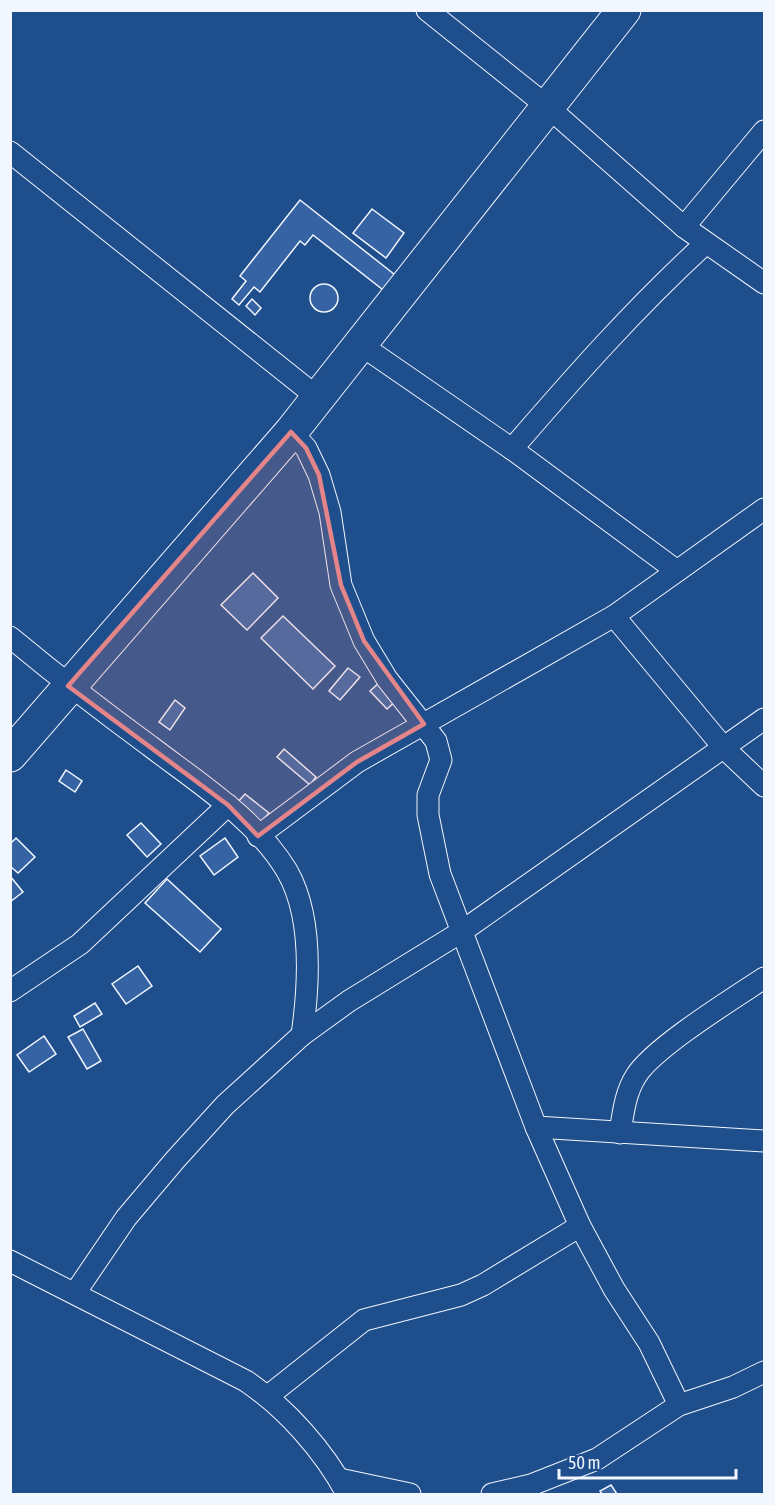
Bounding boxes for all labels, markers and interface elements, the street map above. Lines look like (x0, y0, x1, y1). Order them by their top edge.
scale bar (559, 1442, 736, 1480)
text: 50 m (568, 1452, 600, 1473)

